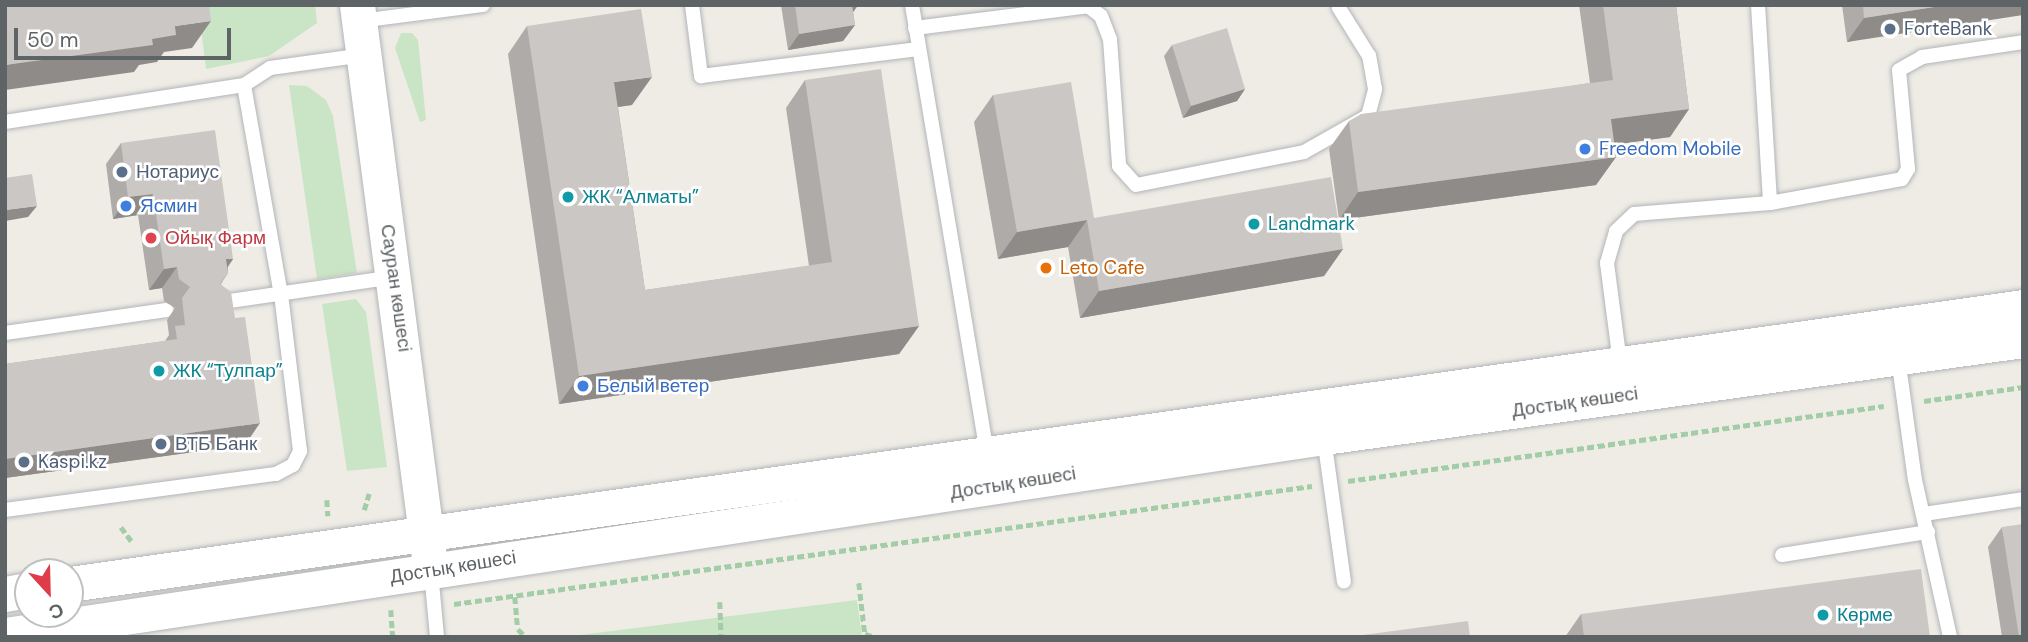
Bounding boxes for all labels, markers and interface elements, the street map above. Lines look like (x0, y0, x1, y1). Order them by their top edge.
scale bar (18, 14, 234, 58)
place label: ForteBank (1904, 18, 1992, 40)
marker: ForteBank (1882, 21, 1898, 37)
text: 50 m (27, 26, 78, 54)
place label: Freedom Mobile (1599, 138, 1741, 160)
marker: Freedom Mobile (1577, 141, 1593, 157)
place label: Нотариус (136, 161, 219, 183)
marker: Нотариус (114, 164, 130, 180)
place label: ЖК “Алматы” (582, 186, 699, 208)
marker: ЖК “Алматы” (560, 189, 576, 205)
place label: Ясмин (140, 195, 197, 217)
marker: Ясмин (118, 198, 134, 214)
place label: Landmark (1268, 213, 1355, 235)
marker: Landmark (1246, 216, 1262, 232)
street label: Сауран көшесі (376, 223, 416, 353)
place label: Ойық Фарм (165, 227, 266, 249)
marker: Ойық Фарм (143, 230, 159, 246)
place label: Leto Cafe (1060, 257, 1144, 279)
marker: Leto Cafe (1038, 260, 1054, 276)
place label: ЖК “Тулпар” (173, 360, 283, 382)
marker: ЖК “Тулпар” (151, 363, 167, 379)
place label: Белый ветер (597, 375, 709, 397)
marker: Белый ветер (575, 378, 591, 394)
street label: Достық көшесі (1510, 382, 1640, 422)
place label: ВТБ Банк (175, 433, 257, 455)
marker: ВТБ Банк (153, 436, 169, 452)
place label: Kaspi.kz (38, 451, 107, 473)
marker: Kaspi.kz (16, 454, 32, 470)
street label: Достық көшесі (948, 462, 1078, 504)
street label: Достық көшесі (388, 546, 518, 588)
north arrow (14, 558, 84, 628)
text: С (45, 597, 67, 625)
place label: Көрме (1837, 604, 1893, 626)
marker: Көрме (1815, 607, 1831, 623)

